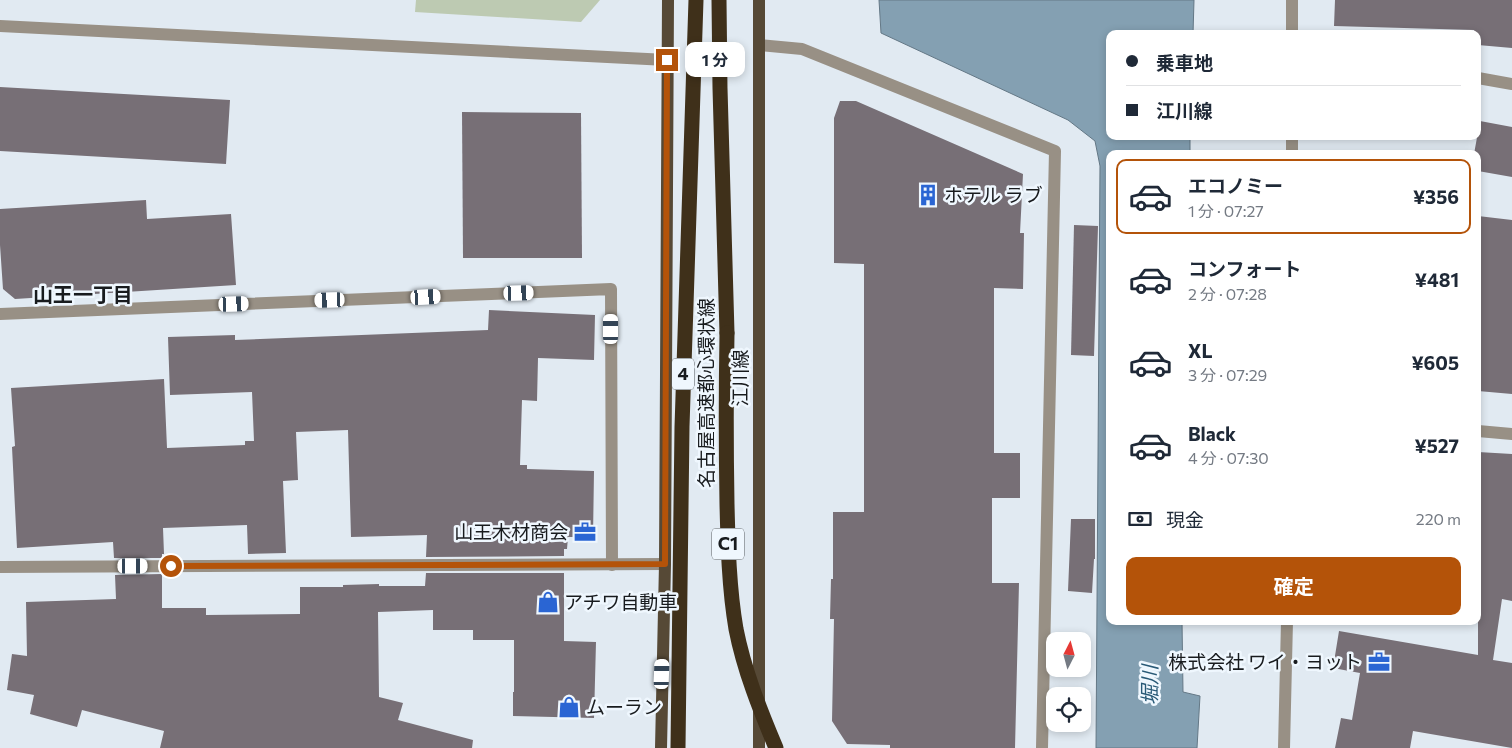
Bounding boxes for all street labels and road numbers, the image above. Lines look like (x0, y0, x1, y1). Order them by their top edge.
street label: 名古屋高速都心環状線 (694, 298, 717, 488)
street label: 江川線 (728, 349, 751, 407)
road number: 4 (672, 358, 694, 389)
road number: C1 (712, 528, 744, 560)

